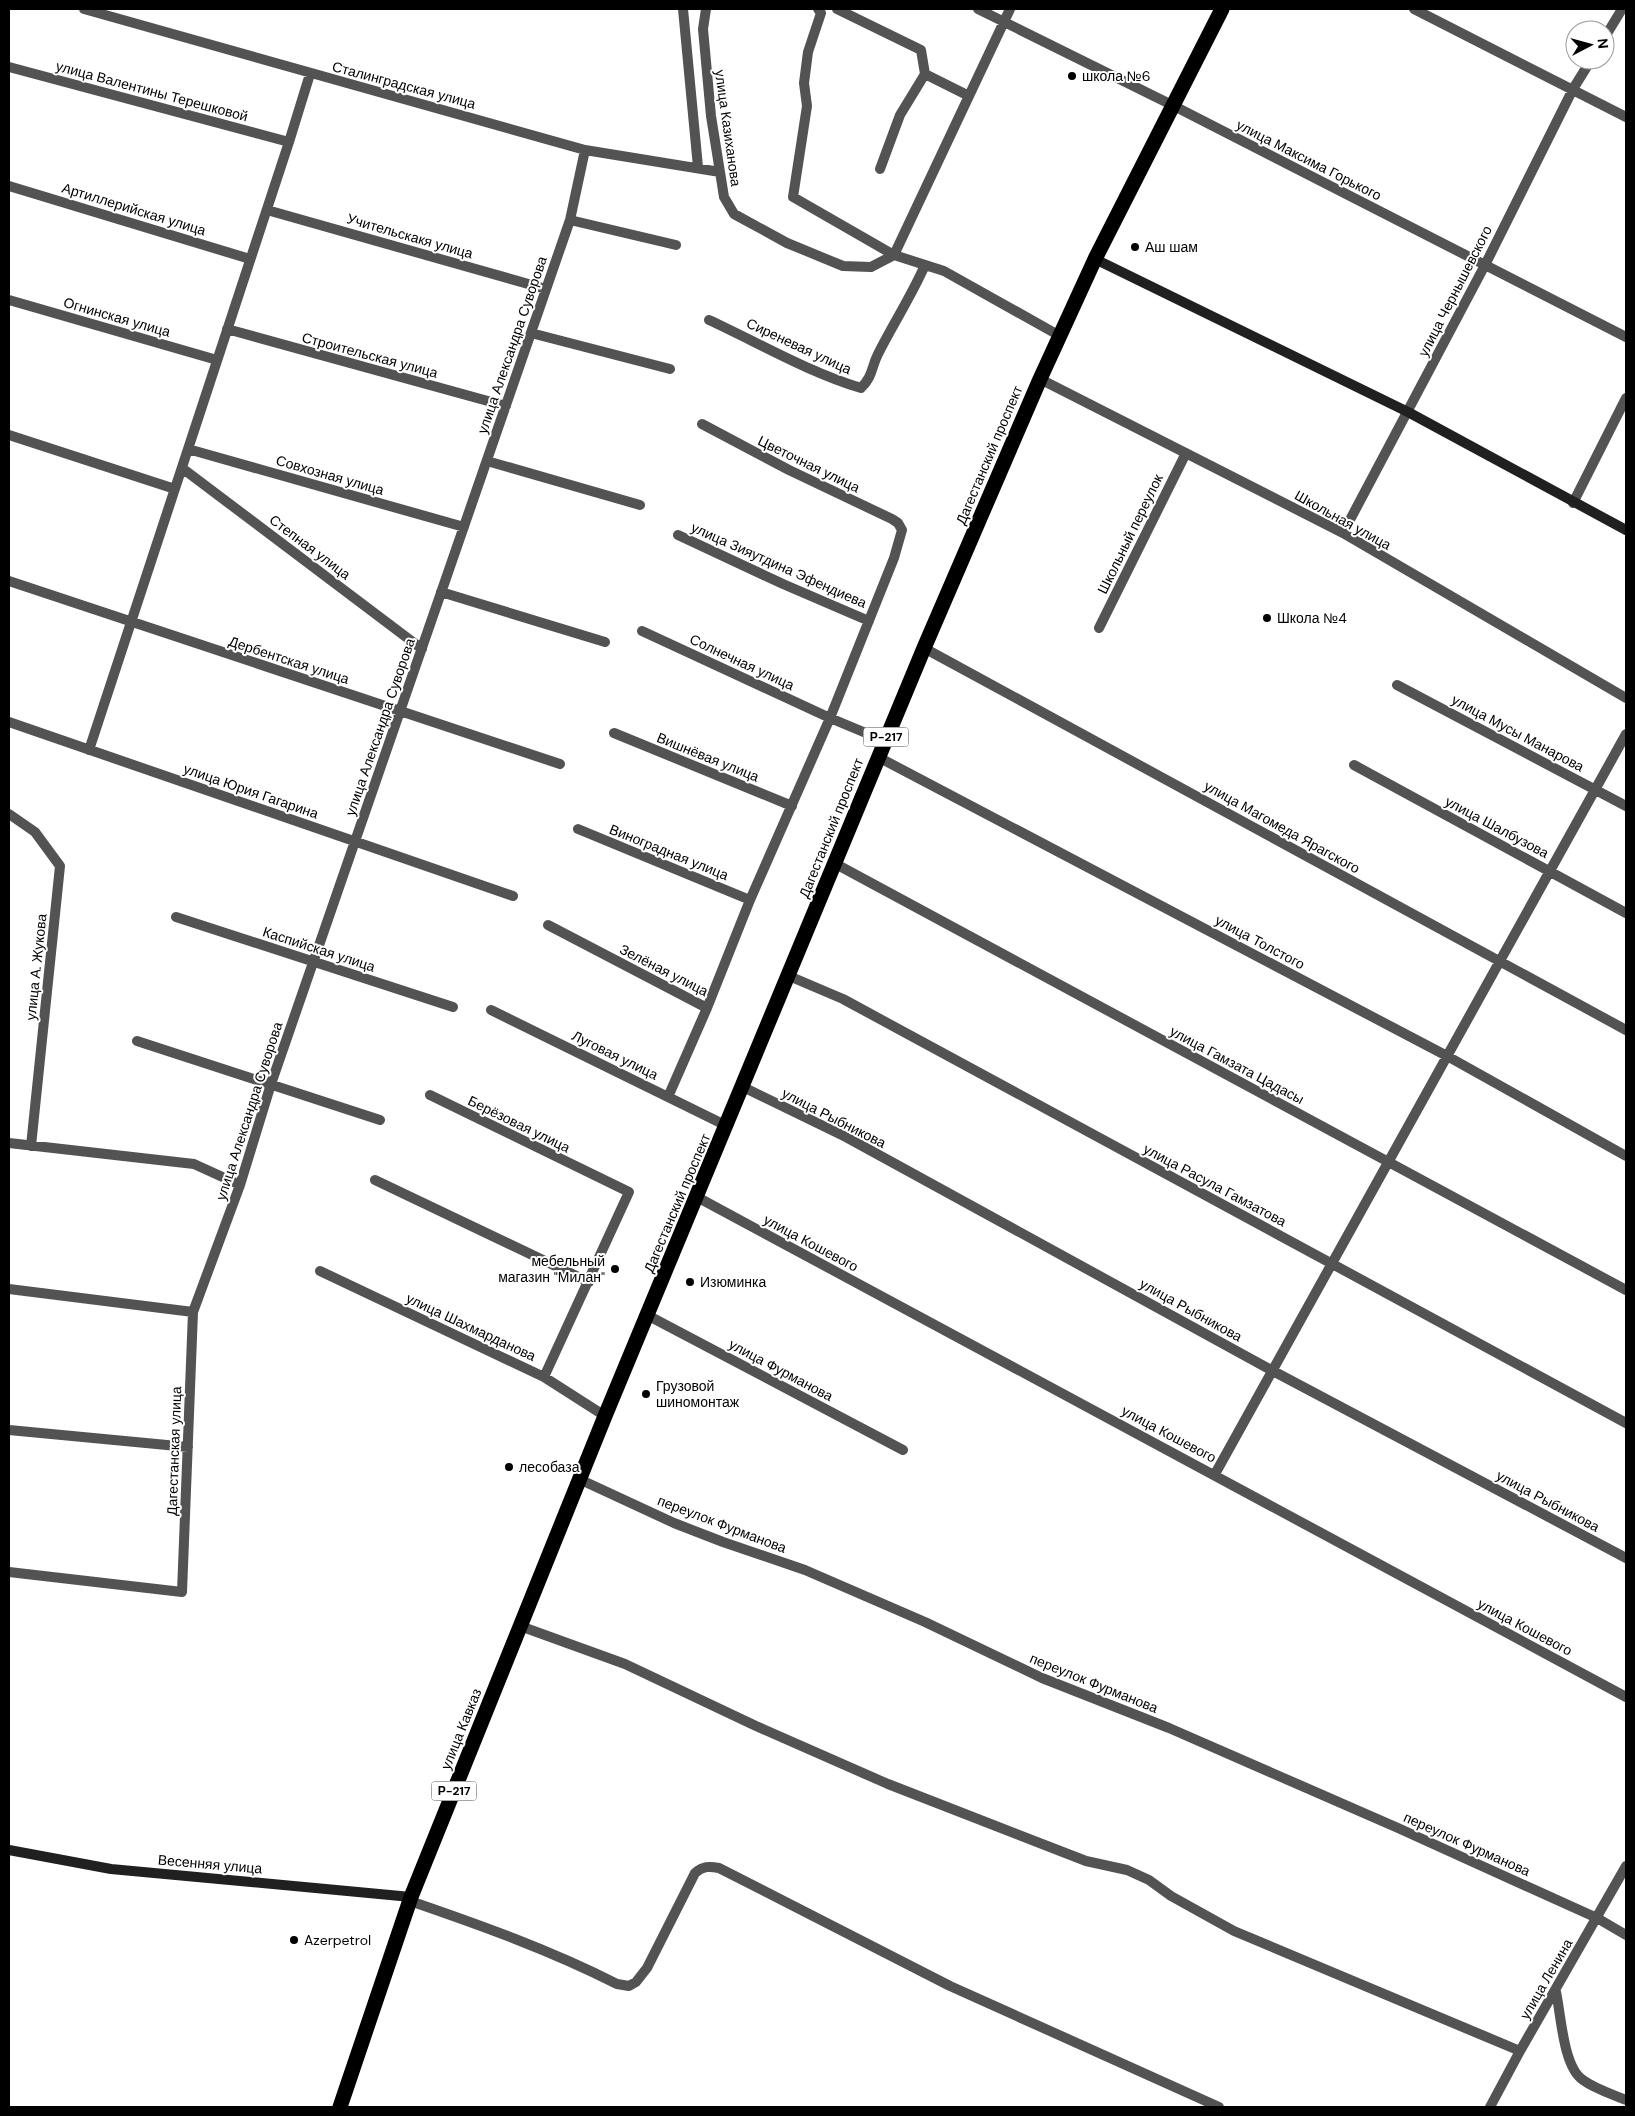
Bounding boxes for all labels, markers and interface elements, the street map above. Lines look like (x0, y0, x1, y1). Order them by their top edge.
north arrow (1565, 20, 1615, 70)
text: N (1593, 38, 1612, 50)
street label: улица Валентины Терешковой (54, 57, 250, 125)
street label: Сталинградская улица (330, 57, 478, 113)
place label: школа №6 (1082, 67, 1150, 85)
street label: улица Казиханова (711, 69, 745, 188)
marker: школа №6 (1066, 70, 1078, 82)
street label: улица Максима Горького (1234, 116, 1385, 204)
street label: Артиллерийская улица (60, 179, 208, 240)
street label: Учительскакя улица (345, 209, 475, 263)
street label: улица Чернышевского (1414, 222, 1496, 360)
place label: Аш шам (1145, 238, 1198, 256)
marker: Аш шам (1129, 241, 1141, 253)
street label: улица Александра Суворова (473, 254, 551, 436)
street label: Огнинская улица (62, 293, 173, 341)
street label: Сиреневая улица (744, 314, 855, 378)
street label: Строительская улица (300, 328, 440, 382)
street label: Дагестанский проспект (952, 382, 1027, 527)
street label: Цветочная улица (755, 432, 863, 497)
street label: Совхозная улица (274, 451, 386, 499)
street label: Школьный переулок (1093, 470, 1167, 597)
street label: Школьная улица (1292, 486, 1394, 554)
street label: Степная улица (266, 511, 354, 584)
street label: улица Зияутдина Эфендиева (688, 518, 870, 612)
place label: Школа №4 (1277, 609, 1347, 627)
marker: Школа №4 (1261, 612, 1273, 624)
street label: Солнечная улица (687, 630, 797, 694)
street label: Дербентская улица (226, 632, 352, 688)
street label: улица Александра Суворова (341, 636, 419, 818)
street label: улица Мусы Манарова (1449, 690, 1587, 776)
street label: Вишнёвая улица (654, 728, 762, 786)
road number: Р-217 (864, 728, 908, 746)
street label: Дагестанский проспект (795, 755, 868, 901)
street label: улица Юрия Гагарина (181, 759, 321, 823)
street label: улица Магомеда Ярагского (1201, 777, 1363, 877)
street label: улица Шалбузова (1442, 792, 1552, 862)
street label: Виноградная улица (607, 820, 731, 884)
street label: улица Толстого (1212, 911, 1308, 973)
street label: улица А. Жукова (21, 913, 51, 1021)
street label: Каспийская улица (260, 922, 378, 976)
street label: Зелёная улица (617, 940, 712, 1000)
street label: улица Александра Суворова (212, 1019, 286, 1203)
street label: улица Гамзата Цадасы (1167, 1022, 1307, 1108)
street label: Луговая улица (569, 1026, 661, 1084)
street label: улица Рыбникова (779, 1084, 889, 1152)
street label: Берёзовая улица (465, 1091, 573, 1157)
street label: Дагестанский проспект (640, 1130, 715, 1275)
street label: улица Расула Гамзатова (1140, 1140, 1290, 1230)
street label: улица Кошевого (760, 1210, 862, 1276)
place label: мебельный магазин "Милан" (498, 1252, 605, 1286)
marker: мебельный магазин "Милан" (609, 1263, 621, 1275)
place label: Изюминка (700, 1273, 766, 1291)
street label: улица Рыбникова (1137, 1274, 1246, 1346)
marker: Изюминка (684, 1276, 696, 1288)
street label: улица Шахмарданова (403, 1289, 539, 1365)
street label: улица Фурманова (726, 1335, 836, 1405)
place label: Грузовой шиномонтаж (656, 1377, 740, 1411)
street label: Дагестанская улица (163, 1386, 185, 1516)
marker: Грузовой шиномонтаж (640, 1388, 652, 1400)
street label: улица Кошевого (1118, 1401, 1220, 1467)
place label: лесобаза (519, 1458, 580, 1476)
marker: лесобаза (503, 1461, 515, 1473)
street label: улица Рыбникова (1493, 1466, 1603, 1536)
street label: переулок Фурманова (655, 1491, 789, 1557)
street label: улица Кошевого (1474, 1594, 1576, 1660)
street label: переулок Фурманова (1027, 1649, 1161, 1717)
street label: улица Кавказ (437, 1686, 485, 1772)
road number: Р-217 (432, 1782, 476, 1800)
street label: переулок Фурманова (1401, 1808, 1533, 1880)
street label: Весенняя улица (157, 1850, 263, 1878)
place label: Azerpetrol (304, 1931, 371, 1949)
marker: Azerpetrol (288, 1934, 300, 1946)
street label: улица Ленина (1516, 1935, 1576, 2023)

